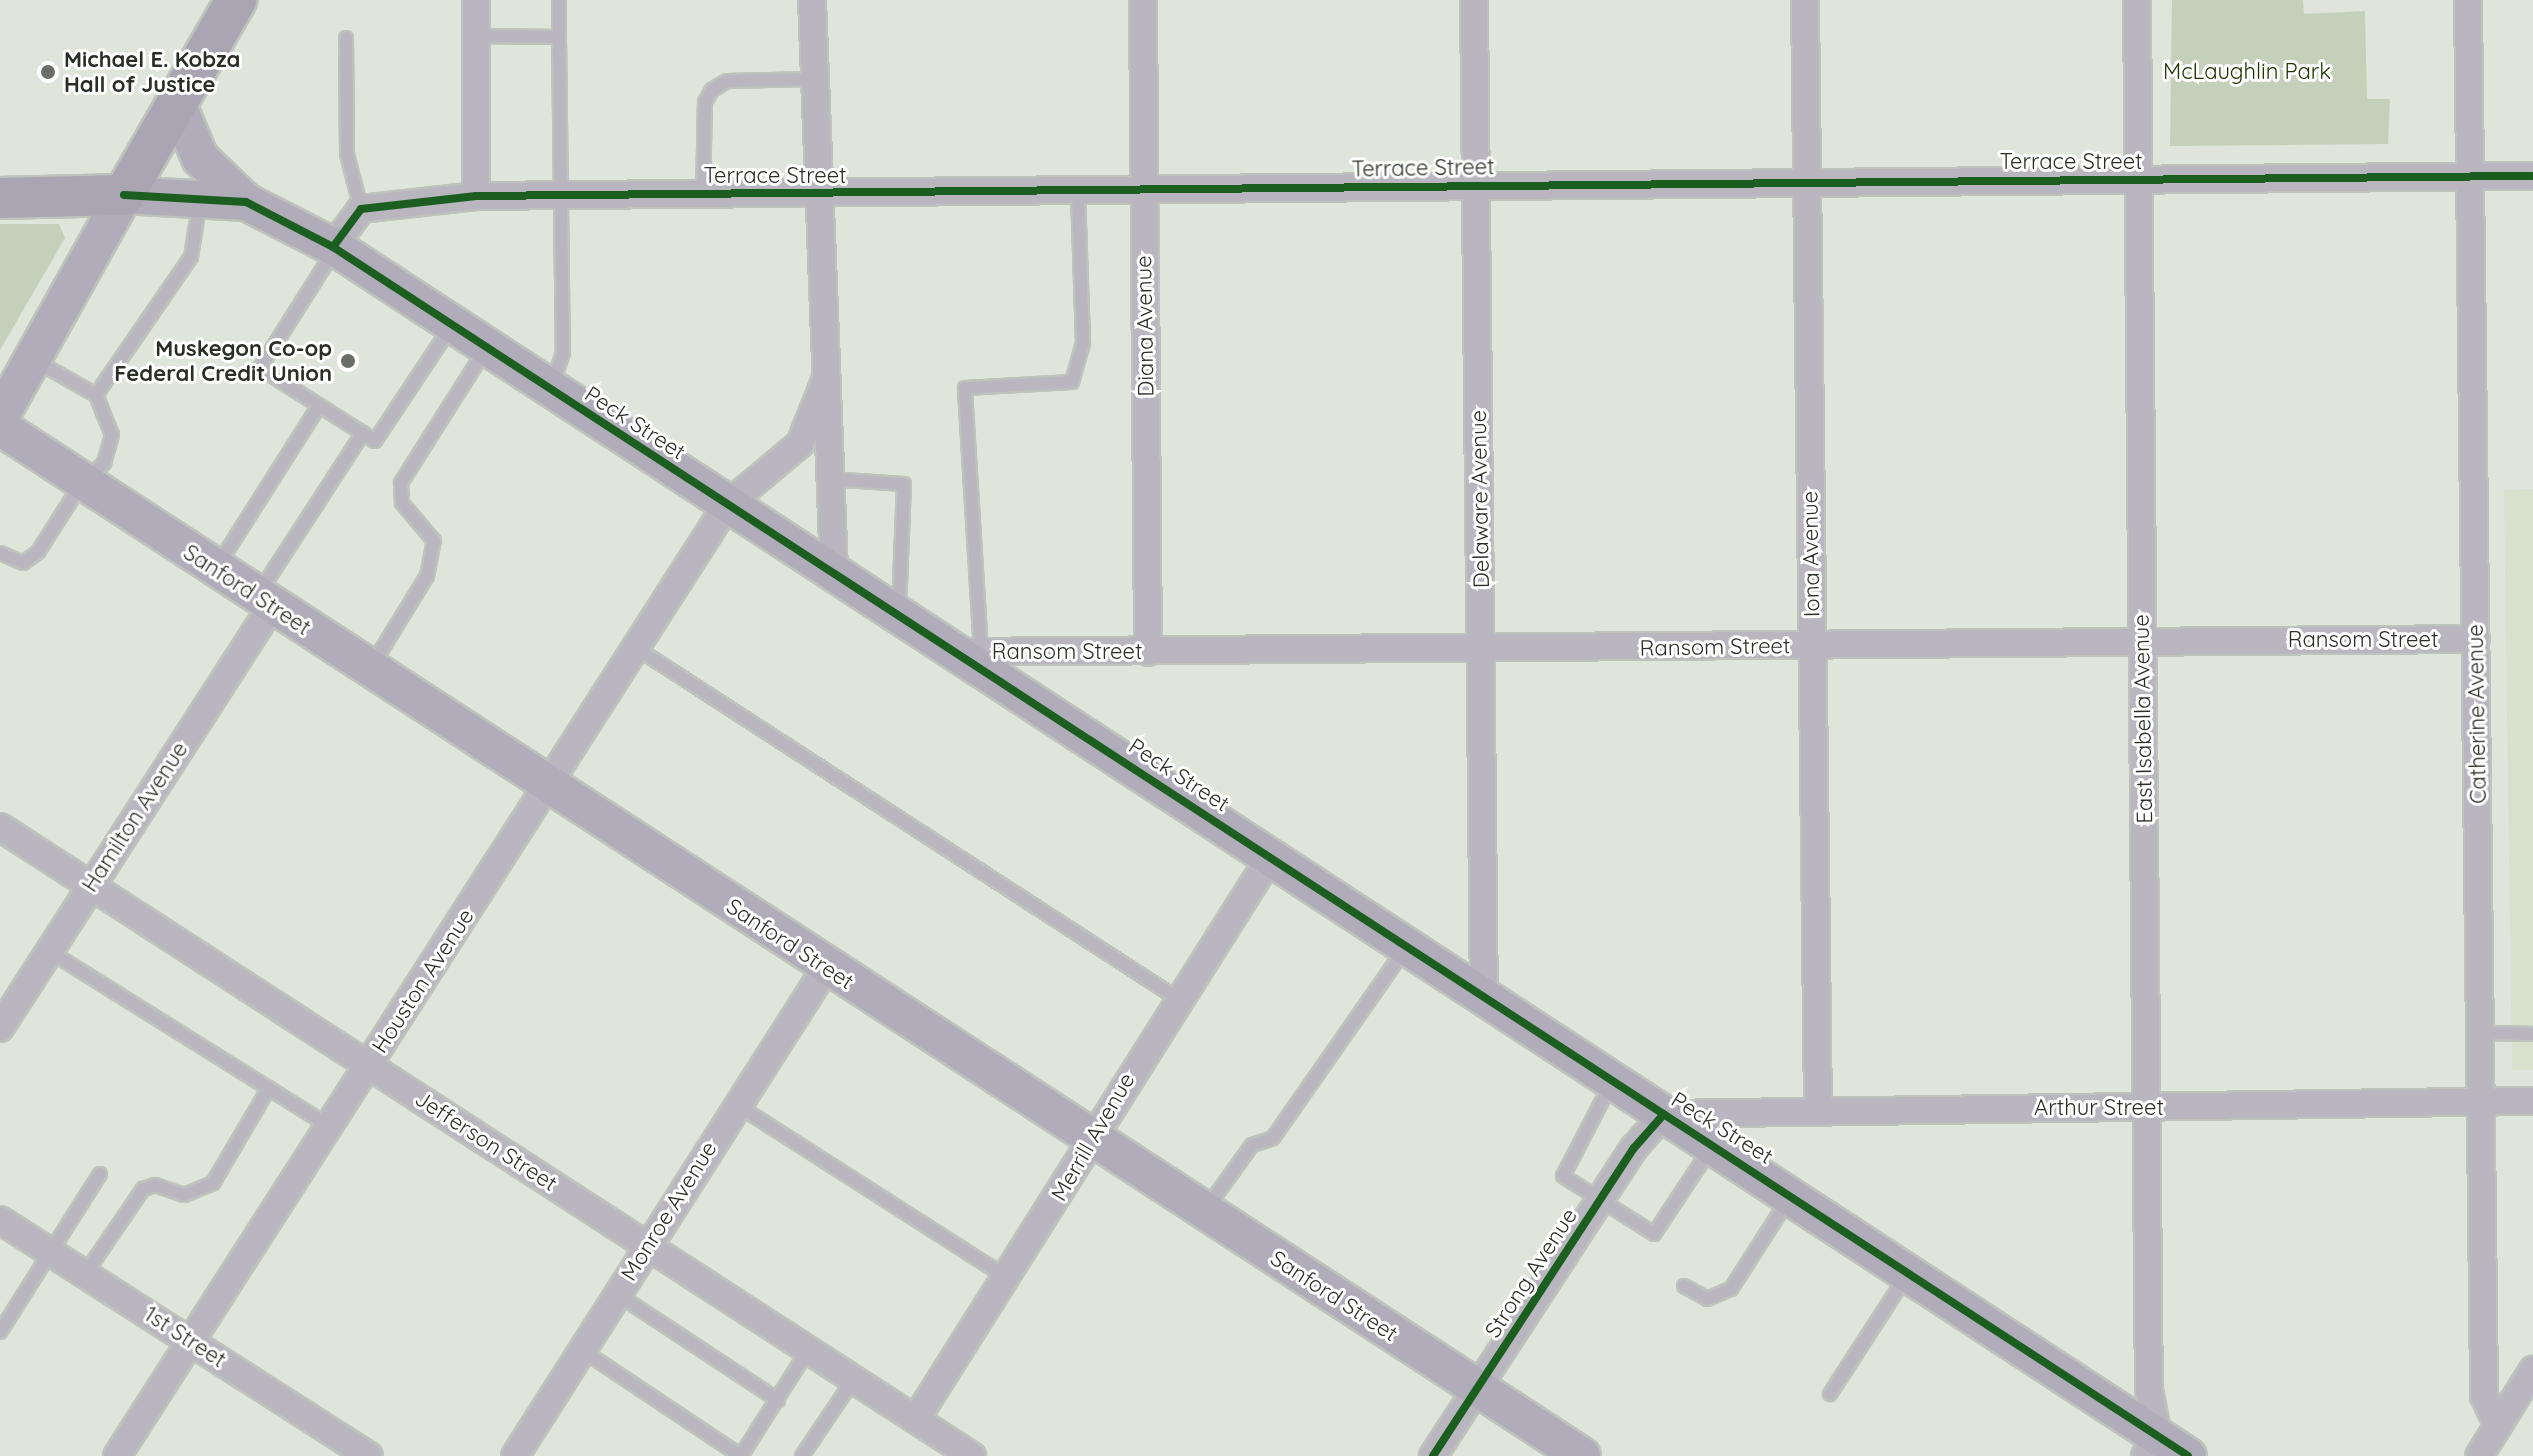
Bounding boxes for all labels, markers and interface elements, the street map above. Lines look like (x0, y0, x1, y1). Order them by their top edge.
place label: Michael E. Kobza Hall of Justice (64, 46, 240, 98)
park label: McLaughlin Park (2163, 59, 2331, 85)
marker: Michael E. Kobza Hall of Justice (39, 63, 57, 81)
street label: Terrace Street (1999, 149, 2143, 175)
street label: Terrace Street (1351, 154, 1495, 182)
street label: Terrace Street (703, 163, 847, 189)
street label: Diana Avenue (1131, 255, 1159, 397)
place label: Muskegon Co-op Federal Credit Union (114, 335, 332, 386)
marker: Muskegon Co-op Federal Credit Union (339, 352, 357, 370)
street label: Peck Street (580, 381, 690, 465)
street label: Delaware Avenue (1465, 410, 1495, 588)
street label: Iona Avenue (1797, 491, 1825, 617)
street label: Sanford Street (178, 539, 316, 641)
street label: East Isabella Avenue (2128, 614, 2158, 824)
street label: Catherine Avenue (2462, 624, 2492, 804)
street label: Ransom Street (2288, 627, 2438, 653)
street label: Ransom Street (1639, 632, 1791, 662)
street label: Ransom Street (992, 639, 1142, 665)
street label: Peck Street (1124, 733, 1234, 817)
street label: Hamilton Avenue (77, 737, 193, 897)
street label: Sanford Street (721, 893, 859, 995)
street label: Houston Avenue (367, 904, 479, 1058)
street label: Merrill Avenue (1046, 1068, 1140, 1206)
street label: Jefferson Street (410, 1085, 562, 1197)
street label: Peck Street (1666, 1086, 1778, 1170)
street label: Arthur Street (2034, 1095, 2164, 1121)
street label: Monroe Avenue (616, 1137, 722, 1285)
street label: Strong Avenue (1479, 1203, 1583, 1343)
street label: Sanford Street (1265, 1245, 1403, 1347)
street label: 1st Street (139, 1301, 231, 1373)

